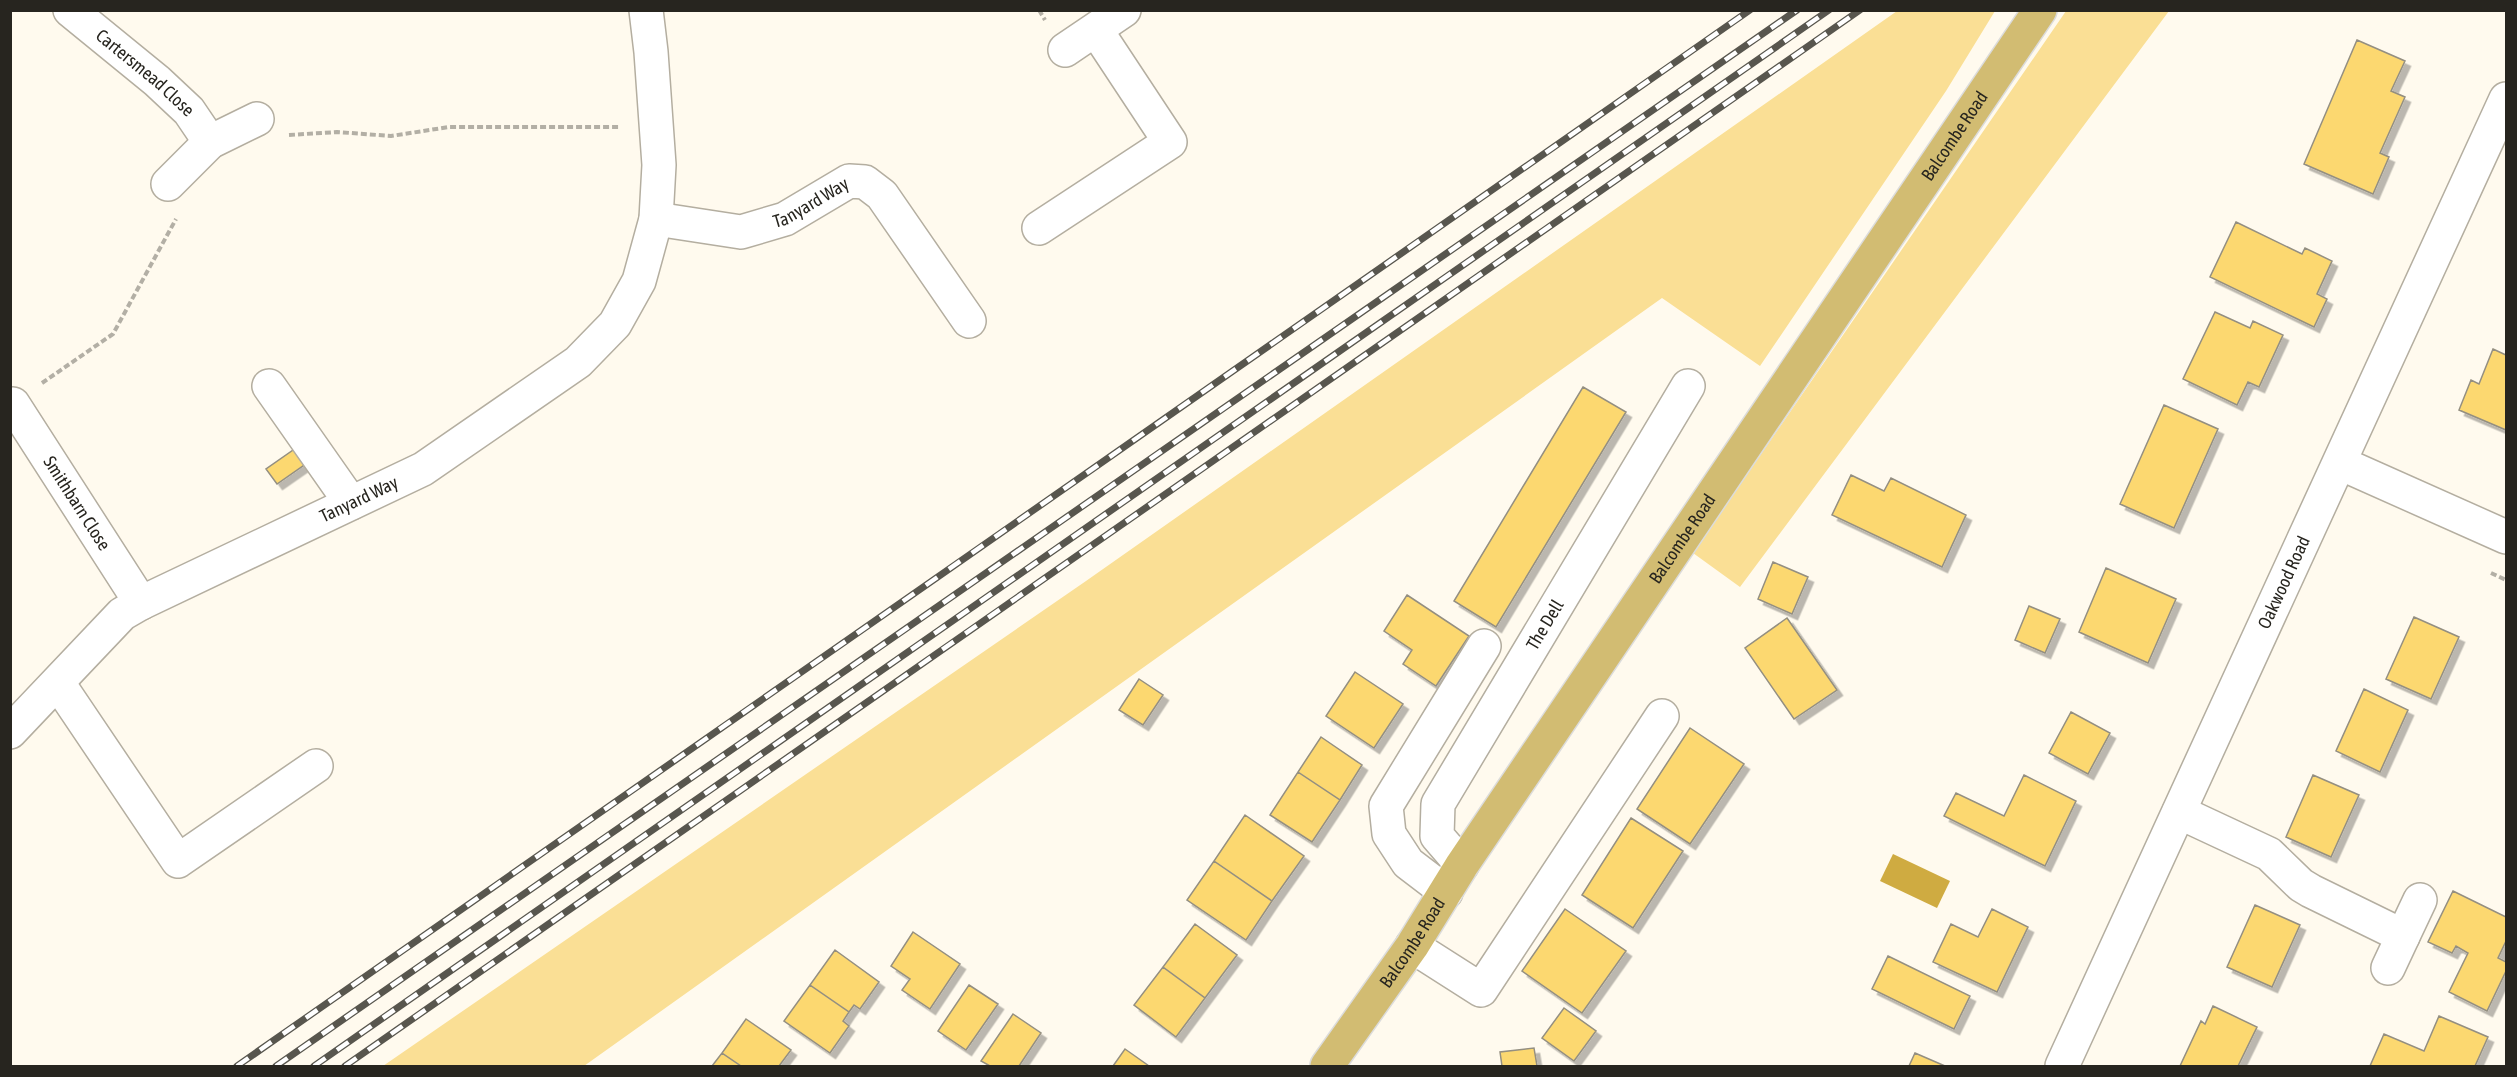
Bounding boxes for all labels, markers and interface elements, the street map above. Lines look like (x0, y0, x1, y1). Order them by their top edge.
street label: Cartersmead Close (92, 25, 199, 121)
street label: Balcombe Road (1917, 87, 1992, 185)
street label: Tanyard Way (770, 173, 852, 232)
street label: Smithbarn Close (39, 452, 115, 554)
street label: Tanyard Way (316, 471, 401, 526)
street label: Balcombe Road (1645, 490, 1720, 587)
street label: Oakwood Road (2253, 533, 2314, 632)
street label: The Dell (1522, 596, 1568, 654)
street label: Balcombe Road (1375, 894, 1449, 991)

